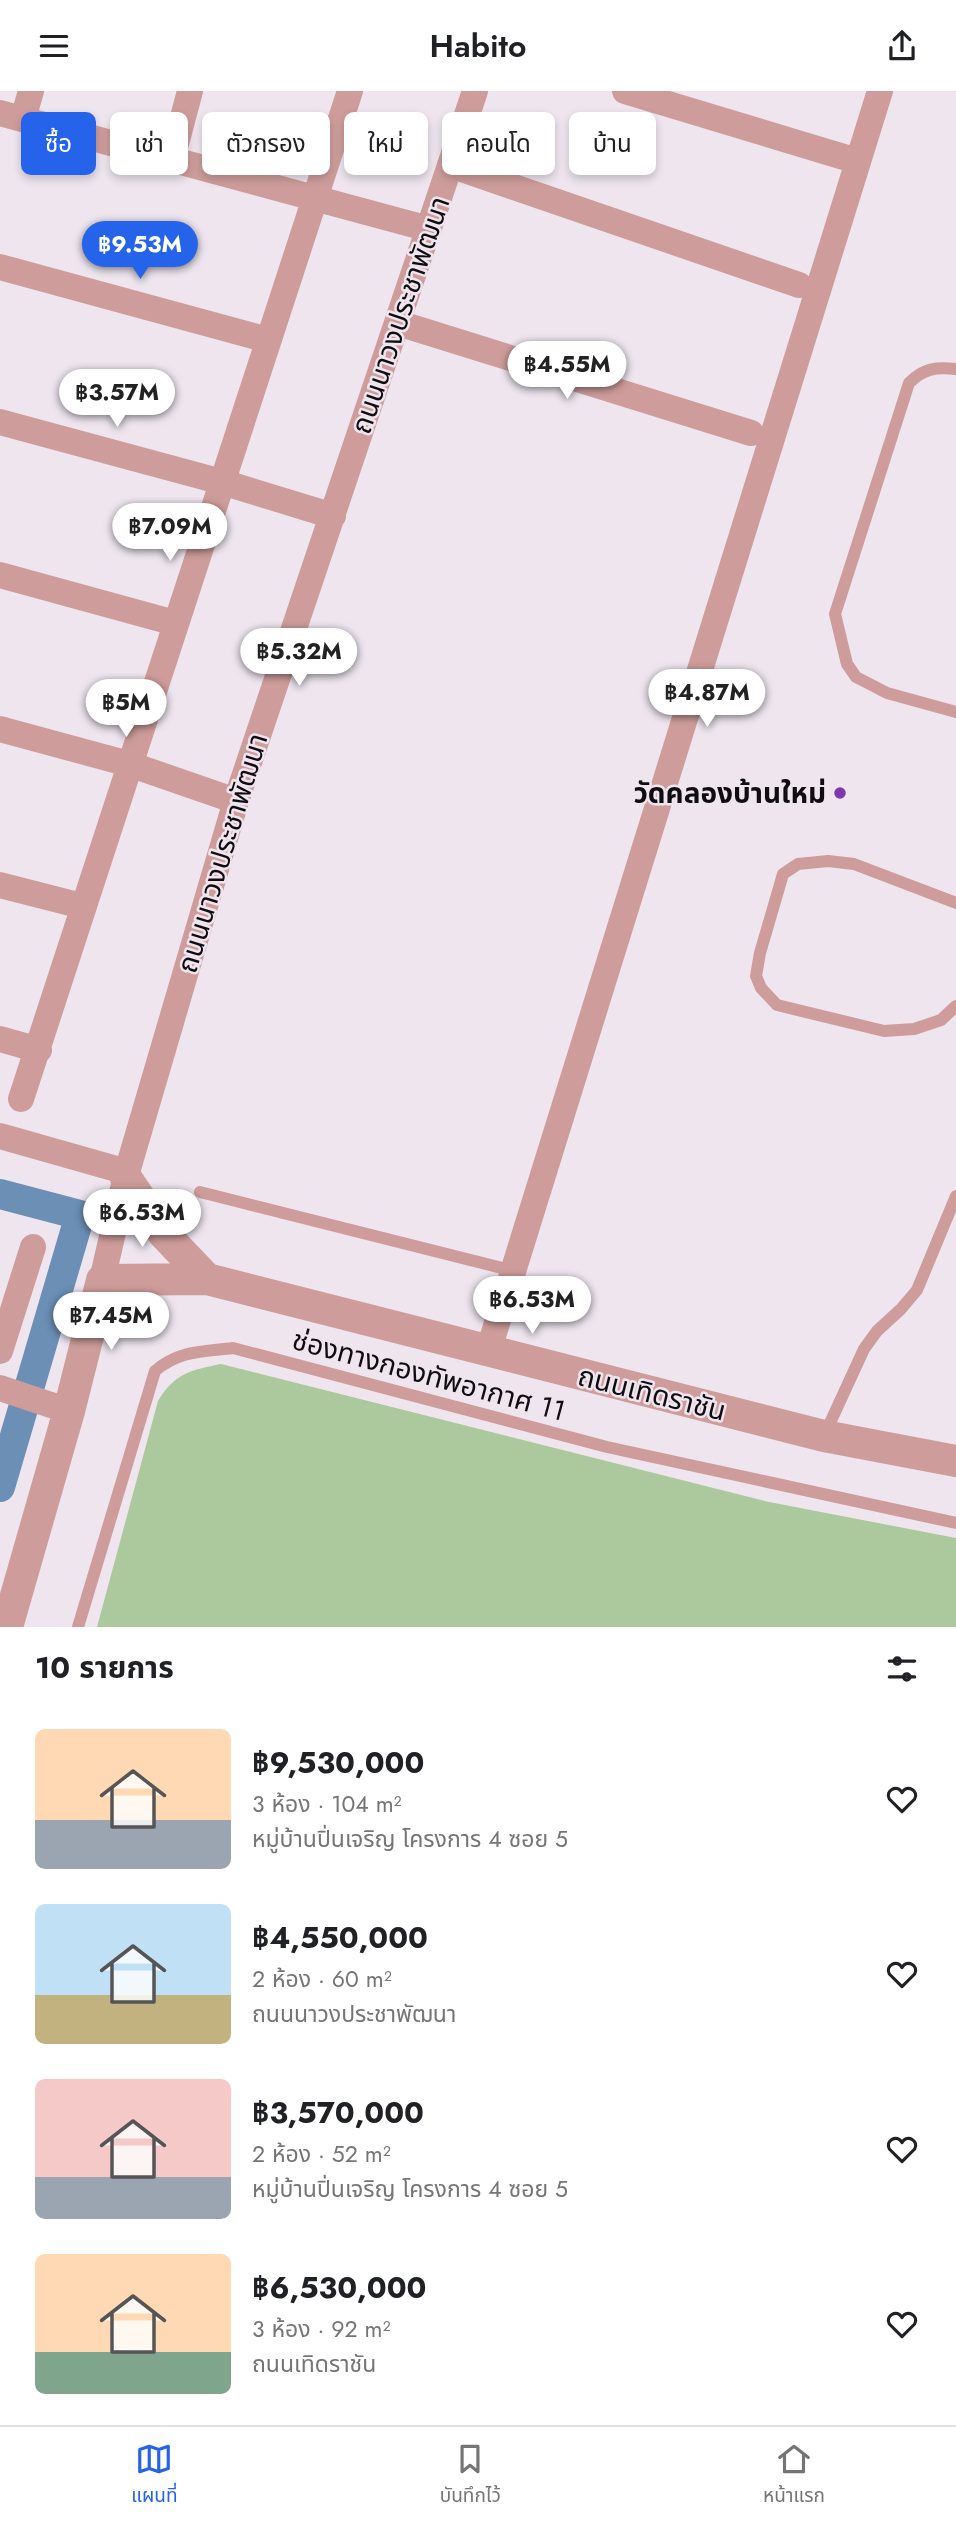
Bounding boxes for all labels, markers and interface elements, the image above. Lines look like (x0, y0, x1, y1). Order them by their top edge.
text: Habito (430, 23, 526, 69)
icon: menu (35, 27, 73, 65)
icon: share (883, 27, 921, 65)
chip: ซื้อ (21, 112, 96, 175)
chip: เช่า (110, 112, 188, 175)
chip: ตัวกรอง (202, 112, 330, 175)
chip: ใหม่ (344, 112, 428, 175)
chip: คอนโด (442, 112, 555, 175)
chip: บ้าน (569, 112, 656, 175)
street label: ถนนนาวงประชาพัฒนา (341, 191, 460, 439)
pin: ฿9.53M (83, 221, 197, 281)
text: ฿9.53M (98, 227, 182, 261)
pin: ฿4.55M (510, 341, 624, 401)
text: ฿4.55M (524, 347, 611, 381)
pin: ฿3.57M (60, 369, 174, 429)
text: ฿3.57M (75, 375, 159, 409)
pin: ฿7.09M (113, 503, 227, 563)
text: ฿7.09M (128, 509, 212, 543)
pin: ฿5.32M (242, 629, 356, 688)
text: ฿5.32M (256, 634, 342, 668)
pin: ฿4.87M (650, 669, 764, 729)
text: ฿4.87M (664, 675, 750, 709)
pin: ฿5M (92, 679, 160, 739)
text: ฿5M (102, 685, 150, 719)
street label: ถนนนาวงประชาพัฒนา (167, 728, 278, 978)
place label: วัดคลองบ้านใหม่ (633, 773, 826, 814)
marker: วัดคลองบ้านใหม่ (832, 785, 848, 801)
pin: ฿6.53M (85, 1189, 199, 1249)
text: ฿6.53M (99, 1195, 185, 1229)
pin: ฿6.53M (475, 1277, 589, 1336)
text: ฿6.53M (489, 1282, 575, 1316)
pin: ฿7.45M (54, 1293, 168, 1352)
text: ฿7.45M (69, 1298, 153, 1332)
street label: ช่องทางกองทัพอากาศ 11 (288, 1319, 570, 1432)
street label: ถนนเทิดราชัน (573, 1355, 730, 1432)
text: 10 รายการ (35, 1646, 174, 1689)
icon: filters (883, 1650, 921, 1688)
text: ฿9,530,000 (252, 1741, 424, 1784)
icon: home (91, 1757, 175, 1841)
icon: heart (883, 1780, 921, 1818)
text: 3 ห้อง · 104 m² (252, 1787, 402, 1821)
text: หมู่บ้านปิ่นเจริญ โครงการ 4 ซอย 5 (252, 1822, 568, 1856)
text: ฿4,550,000 (252, 1916, 428, 1959)
icon: home (91, 1932, 175, 2016)
icon: heart (883, 1955, 921, 1993)
text: 2 ห้อง · 60 m² (252, 1962, 392, 1996)
text: ถนนนาวงประชาพัฒนา (252, 1997, 456, 2031)
text: ฿3,570,000 (252, 2091, 424, 2134)
icon: home (91, 2107, 175, 2191)
icon: heart (883, 2130, 921, 2168)
text: 2 ห้อง · 52 m² (252, 2137, 391, 2171)
text: หมู่บ้านปิ่นเจริญ โครงการ 4 ซอย 5 (252, 2172, 568, 2206)
text: ฿6,530,000 (252, 2266, 426, 2309)
icon: home (91, 2282, 175, 2366)
icon: heart (883, 2305, 921, 2343)
text: 3 ห้อง · 92 m² (252, 2312, 390, 2346)
text: ถนนเทิดราชัน (252, 2347, 376, 2381)
tab: แผนที่ (131, 2440, 177, 2511)
tab: บันทึกไว้ (440, 2440, 501, 2511)
tab: หน้าแรก (763, 2440, 825, 2511)

